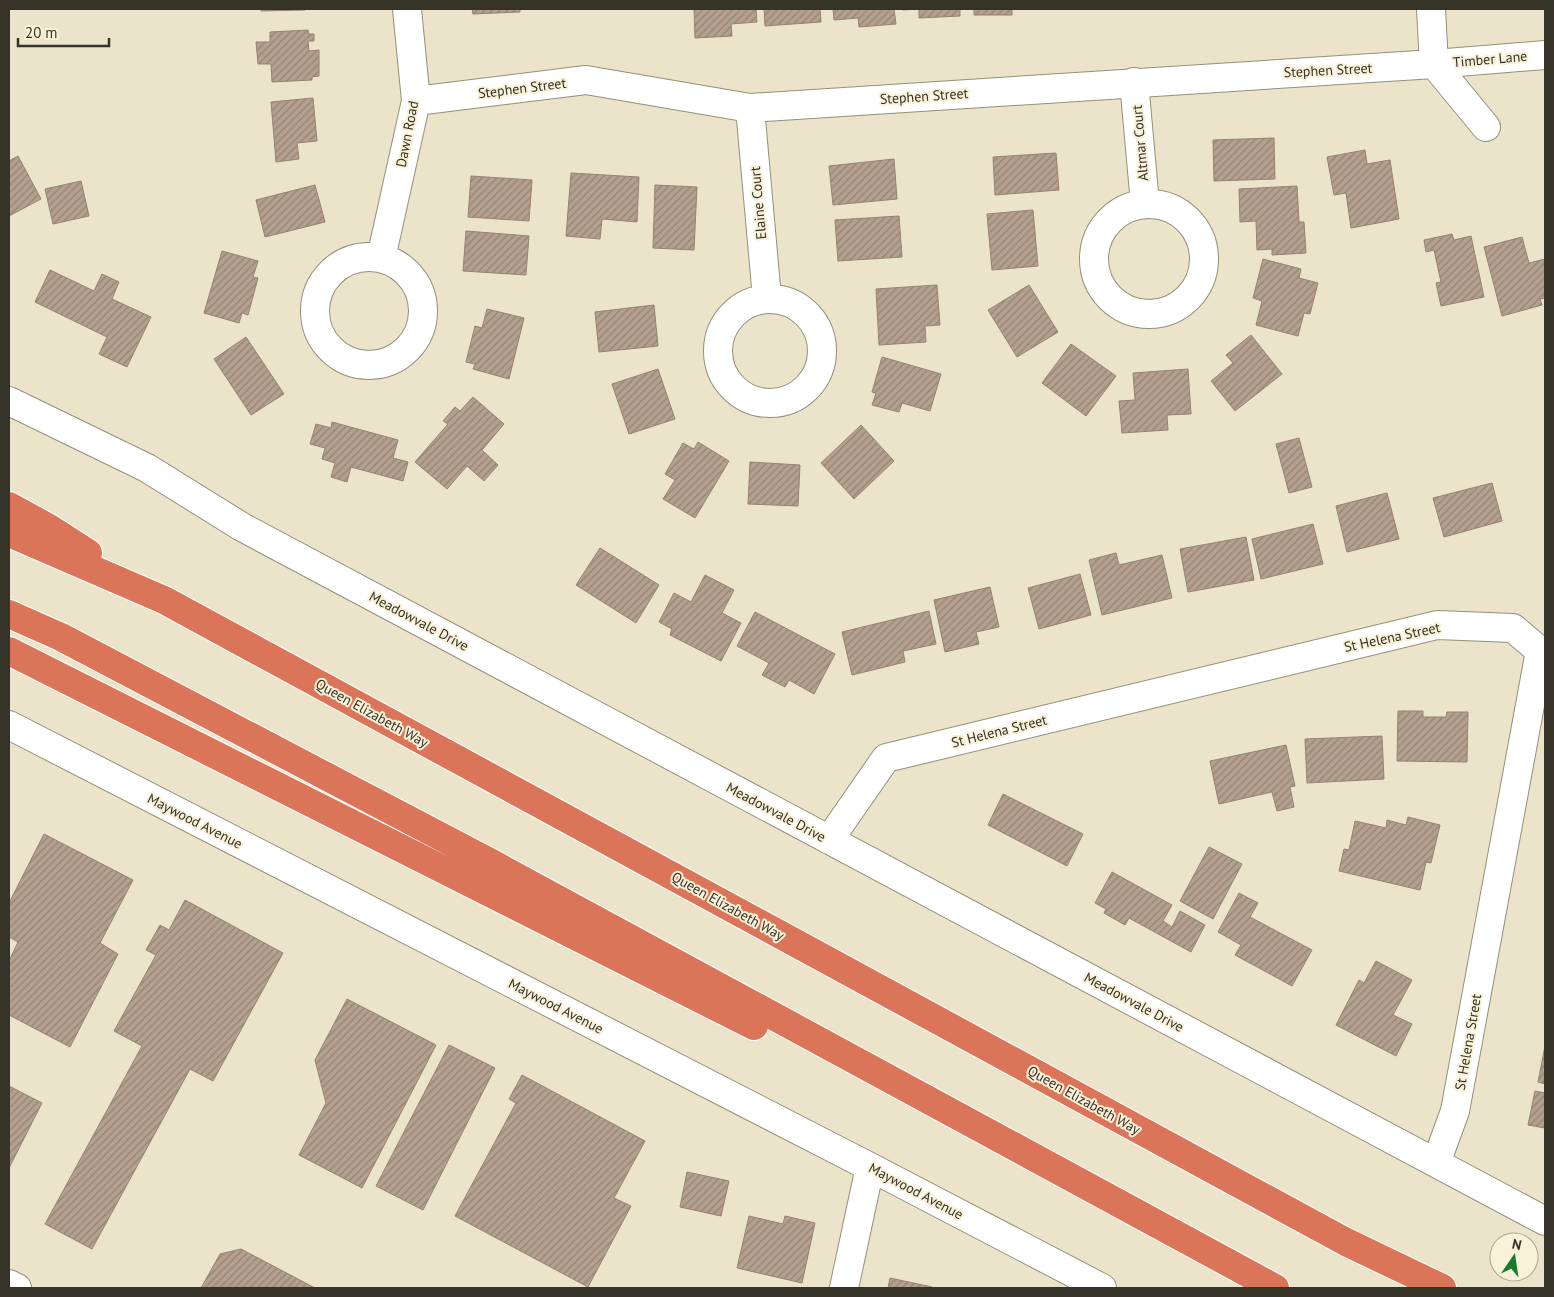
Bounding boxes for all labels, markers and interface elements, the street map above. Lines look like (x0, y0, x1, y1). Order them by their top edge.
scale bar (18, 15, 109, 47)
text: 20 m (25, 23, 58, 42)
street label: Timber Lane (1452, 47, 1528, 71)
street label: Stephen Street (1283, 59, 1373, 81)
street label: Stephen Street (477, 74, 567, 102)
street label: Stephen Street (879, 84, 969, 108)
street label: Dawn Road (392, 99, 422, 169)
street label: Altmar Court (1128, 104, 1152, 182)
street label: Elaine Court (746, 165, 770, 240)
street label: Meadowvale Drive (366, 587, 472, 655)
street label: St Helena Street (1342, 618, 1442, 656)
street label: Queen Elizabeth Way (312, 675, 432, 752)
street label: St Helena Street (949, 710, 1049, 752)
street label: Meadowvale Drive (723, 778, 829, 846)
street label: Maywood Avenue (144, 789, 246, 853)
street label: Queen Elizabeth Way (668, 868, 788, 945)
street label: Meadowvale Drive (1081, 968, 1187, 1036)
street label: Maywood Avenue (505, 974, 607, 1038)
street label: St Helena Street (1451, 992, 1485, 1092)
street label: Queen Elizabeth Way (1024, 1062, 1144, 1139)
street label: Maywood Avenue (866, 1159, 966, 1223)
north arrow (1489, 1232, 1539, 1282)
text: N (1510, 1235, 1523, 1254)

